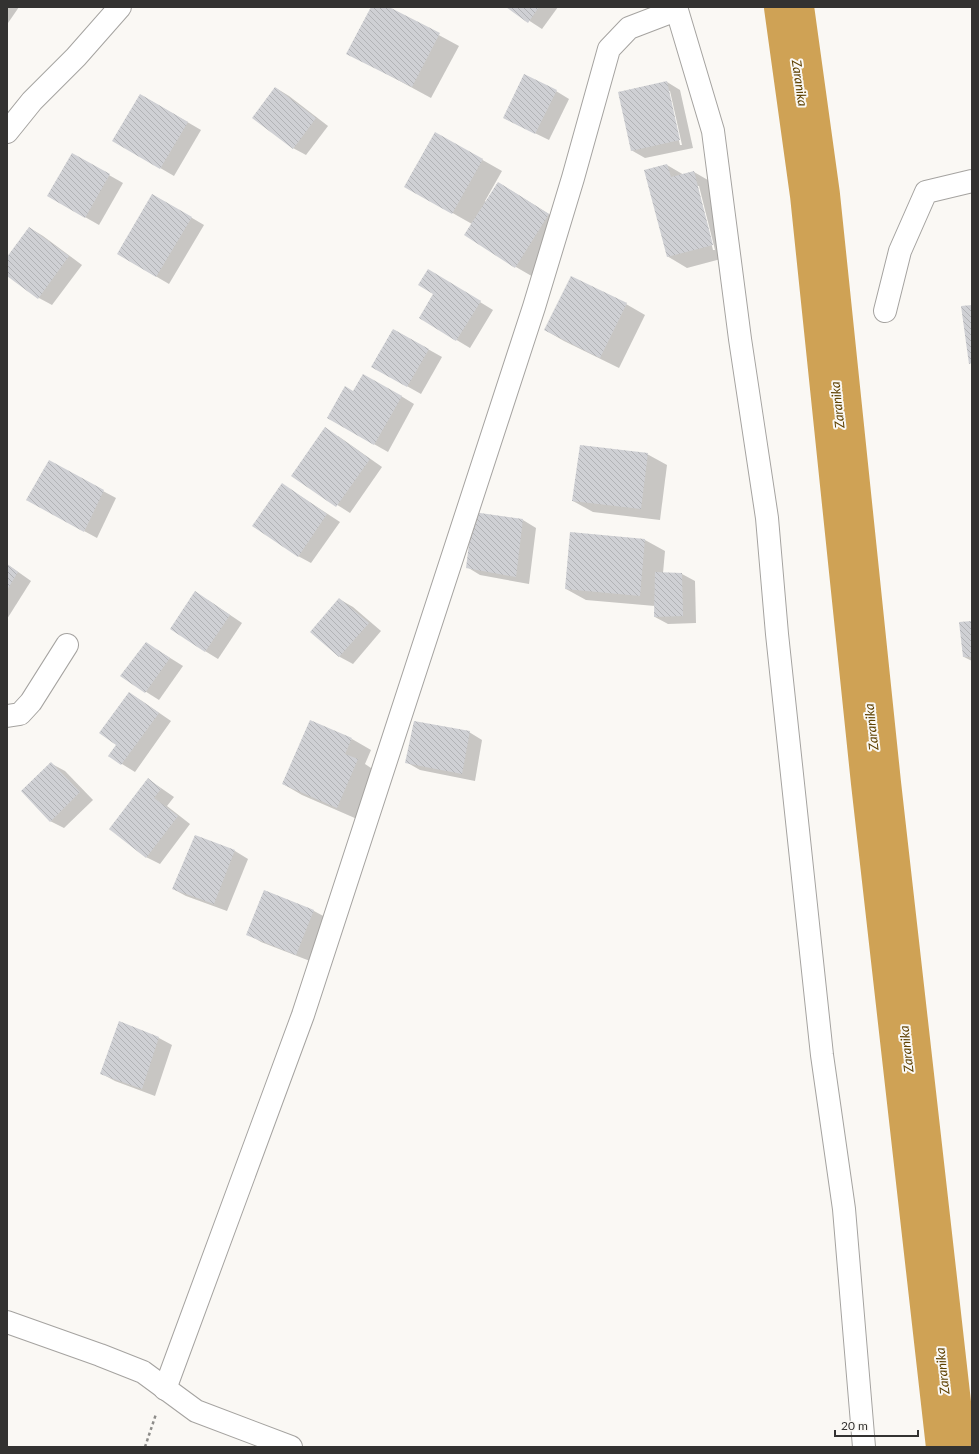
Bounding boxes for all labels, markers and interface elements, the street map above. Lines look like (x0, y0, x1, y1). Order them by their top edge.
water label: Zaranika (789, 58, 811, 108)
water label: Zaranika (827, 381, 848, 430)
water label: Zaranika (861, 703, 882, 752)
water label: Zaranika (896, 1025, 917, 1074)
water label: Zaranika (932, 1347, 953, 1396)
scale bar (835, 1412, 918, 1438)
text: 20 m (841, 1418, 868, 1433)

